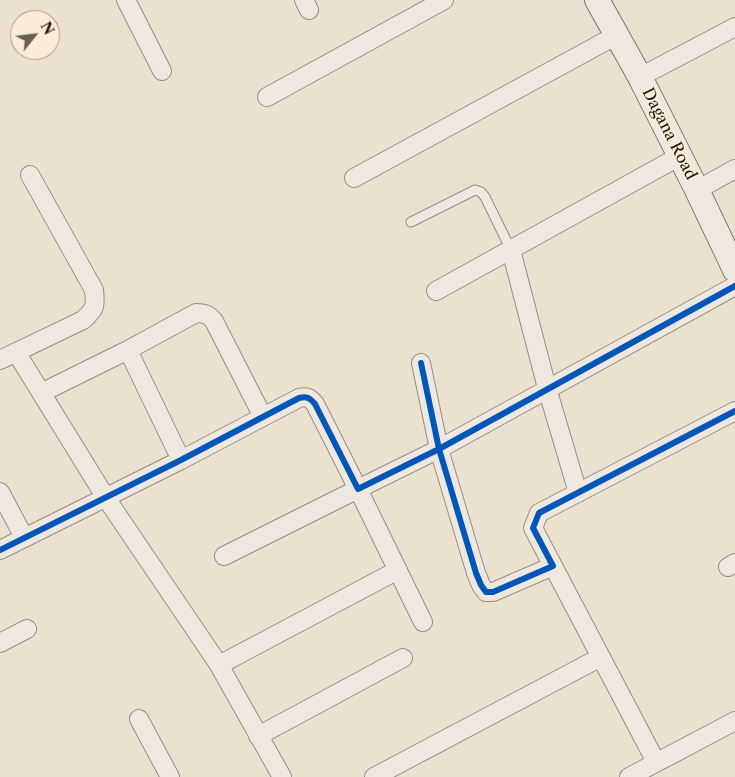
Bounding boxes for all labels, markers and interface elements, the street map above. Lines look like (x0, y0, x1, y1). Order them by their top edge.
north arrow (10, 10, 60, 60)
text: N (36, 19, 58, 38)
street label: Dagana Road (638, 85, 700, 183)

